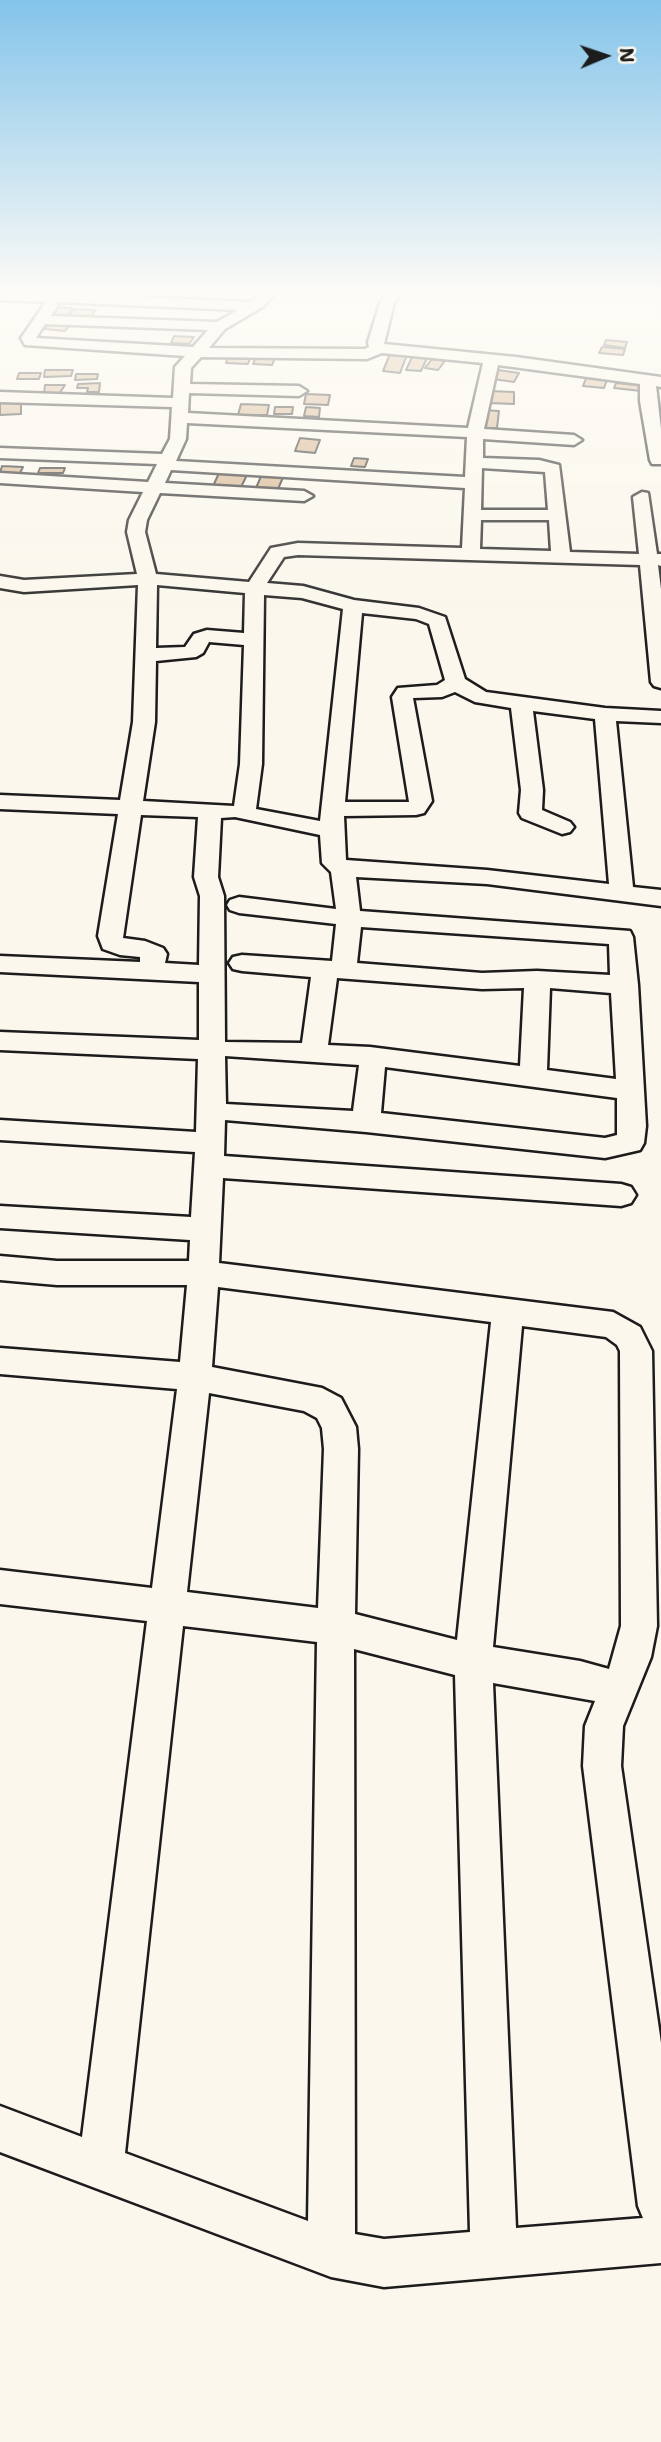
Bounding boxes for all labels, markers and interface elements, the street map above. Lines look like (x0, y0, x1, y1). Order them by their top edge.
north arrow (570, 21, 640, 91)
text: N (614, 47, 639, 63)

